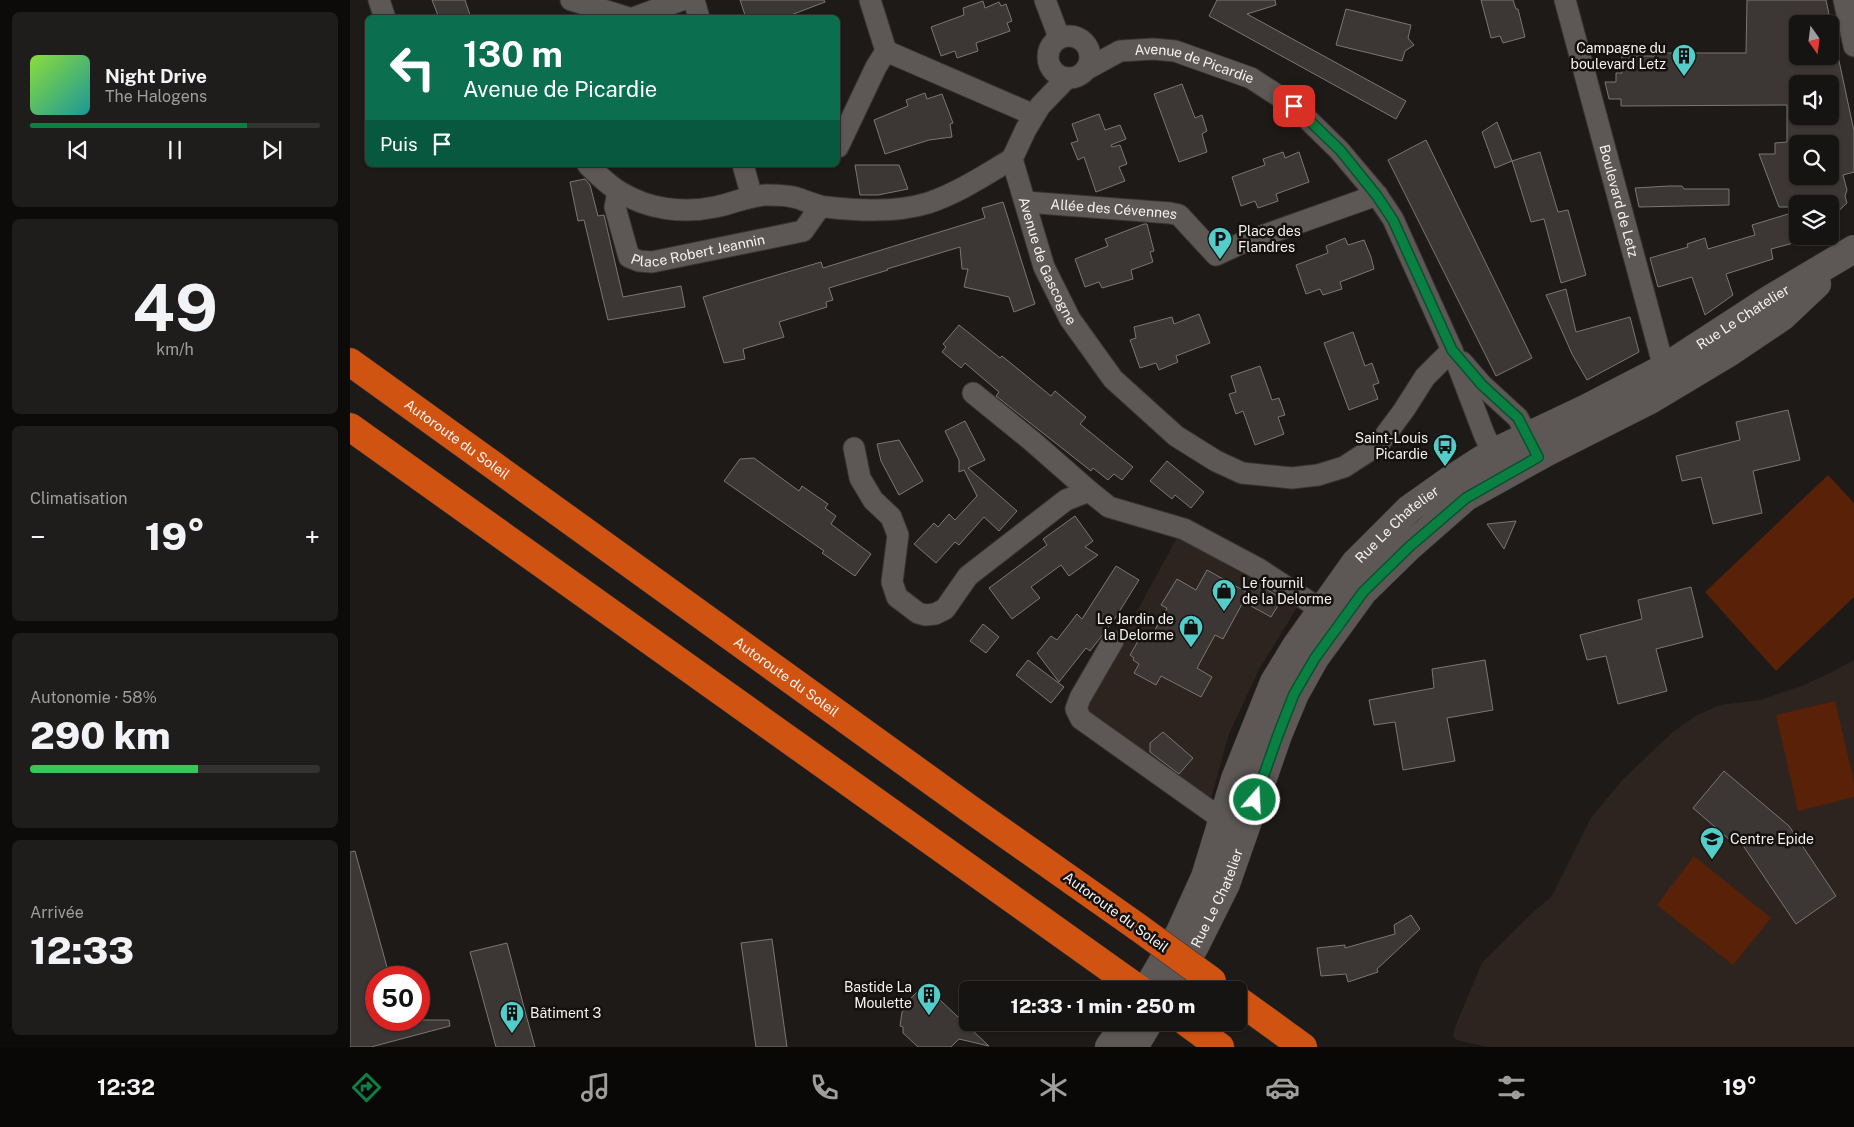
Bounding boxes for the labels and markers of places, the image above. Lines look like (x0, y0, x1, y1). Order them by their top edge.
place label: Campagne du boulevard Letz (1571, 40, 1666, 72)
building icon: Campagne du boulevard Letz (1671, 43, 1697, 77)
pin (1273, 85, 1315, 127)
place label: Place des Flandres (1238, 223, 1301, 255)
parking icon: Place des Flandres (1207, 226, 1233, 260)
place label: Saint-Louis Picardie (1355, 430, 1428, 462)
bus stop icon: Saint-Louis Picardie (1432, 433, 1458, 467)
place label: Le fournil de la Delorme (1242, 575, 1332, 607)
shop icon: Le fournil de la Delorme (1211, 578, 1237, 612)
place label: Le Jardin de la Delorme (1097, 611, 1174, 643)
shop icon: Le Jardin de la Delorme (1178, 614, 1204, 648)
school or university icon: Centre Epide (1699, 826, 1725, 860)
place label: Centre Epide (1730, 831, 1814, 847)
place label: Bastide La Moulette (844, 979, 912, 1011)
building icon: Bastide La Moulette (916, 982, 942, 1016)
building icon: Bâtiment 3 (499, 1000, 525, 1034)
place label: Bâtiment 3 (530, 1005, 601, 1021)

